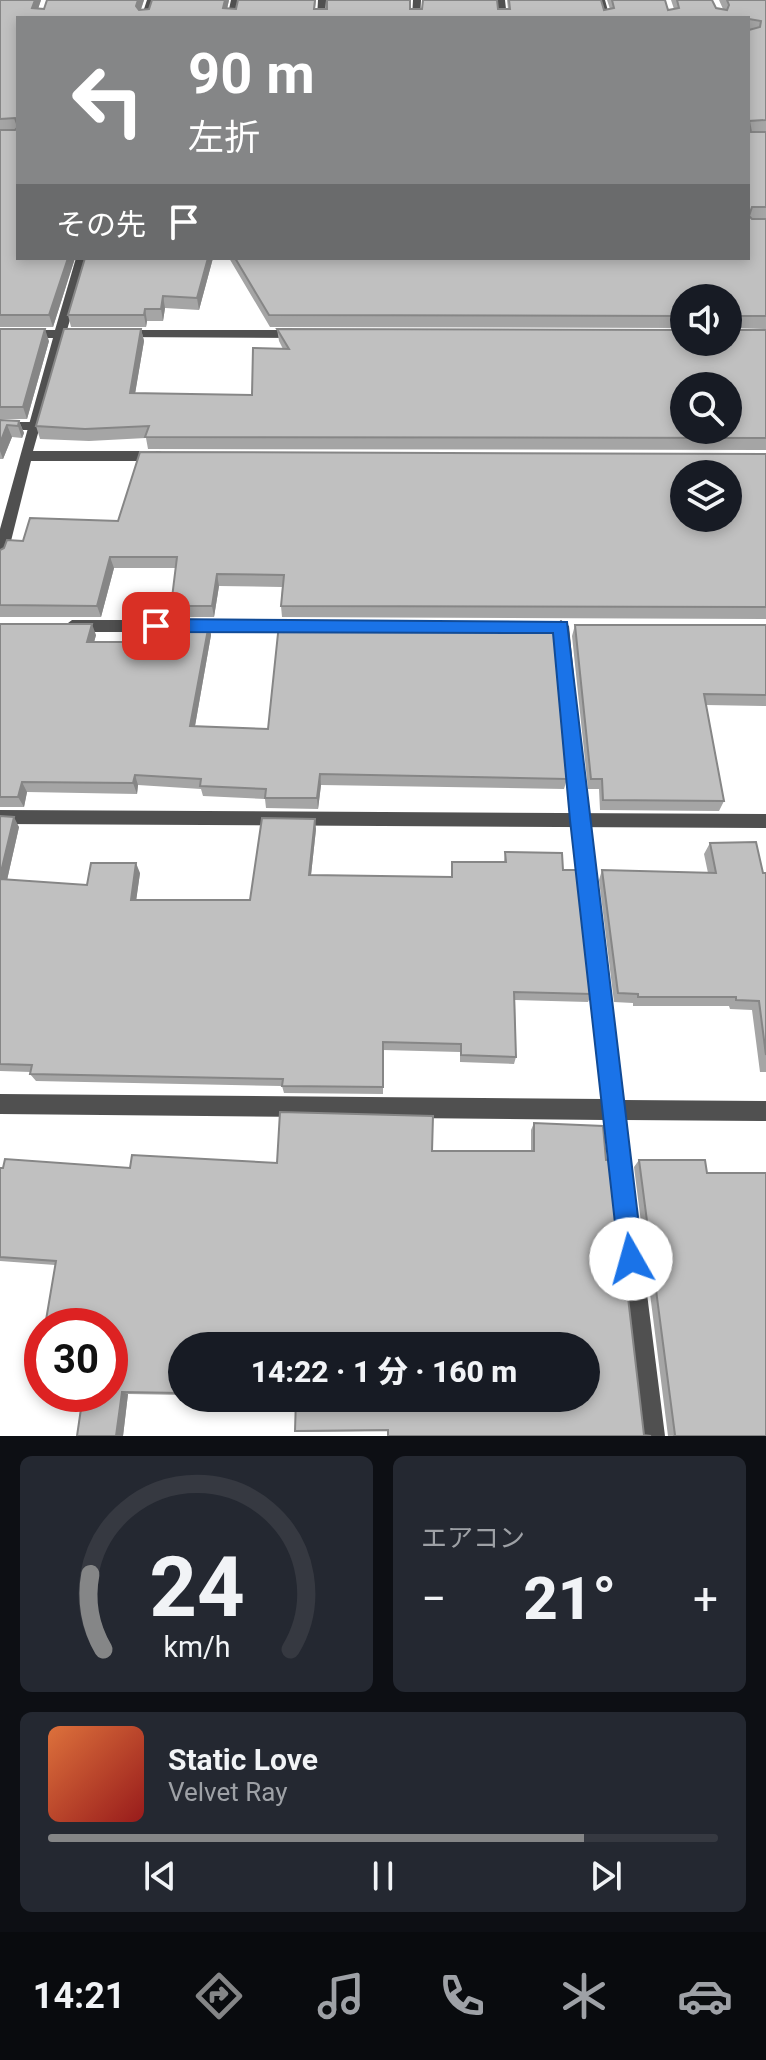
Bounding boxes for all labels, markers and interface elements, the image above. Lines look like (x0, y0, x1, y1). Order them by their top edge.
text: 90 m (188, 41, 315, 107)
icon: left (56, 48, 160, 152)
text: 左折 (188, 117, 260, 159)
icon: arrive (162, 200, 206, 244)
text: その先 (56, 207, 146, 242)
map controls (670, 284, 742, 532)
button: sound (670, 284, 742, 356)
button: search (670, 372, 742, 444)
button: layers (670, 460, 742, 532)
pin (122, 592, 190, 660)
icon: arrive (134, 604, 178, 648)
position arrow (589, 1217, 673, 1301)
speed limit sign: 30 (24, 1308, 128, 1412)
text: 14:22 · 1 分 · 160 m (251, 1354, 517, 1389)
text: エアコン (421, 1523, 525, 1553)
text: 24 (149, 1539, 244, 1636)
text: 21° (523, 1563, 616, 1634)
text: − (421, 1573, 446, 1625)
text: + (693, 1573, 718, 1625)
text: km/h (163, 1630, 230, 1664)
text: Static Love (168, 1742, 318, 1777)
text: Velvet Ray (168, 1777, 288, 1807)
icon: previous (138, 1854, 182, 1898)
icon: pause (361, 1854, 405, 1898)
icon: next (584, 1854, 628, 1898)
icon: directions (191, 1968, 247, 2024)
icon: music (313, 1968, 369, 2024)
icon: phone (434, 1968, 490, 2024)
icon: climate (556, 1968, 612, 2024)
icon: car (677, 1968, 733, 2024)
text: 14:21 (33, 1975, 126, 2017)

